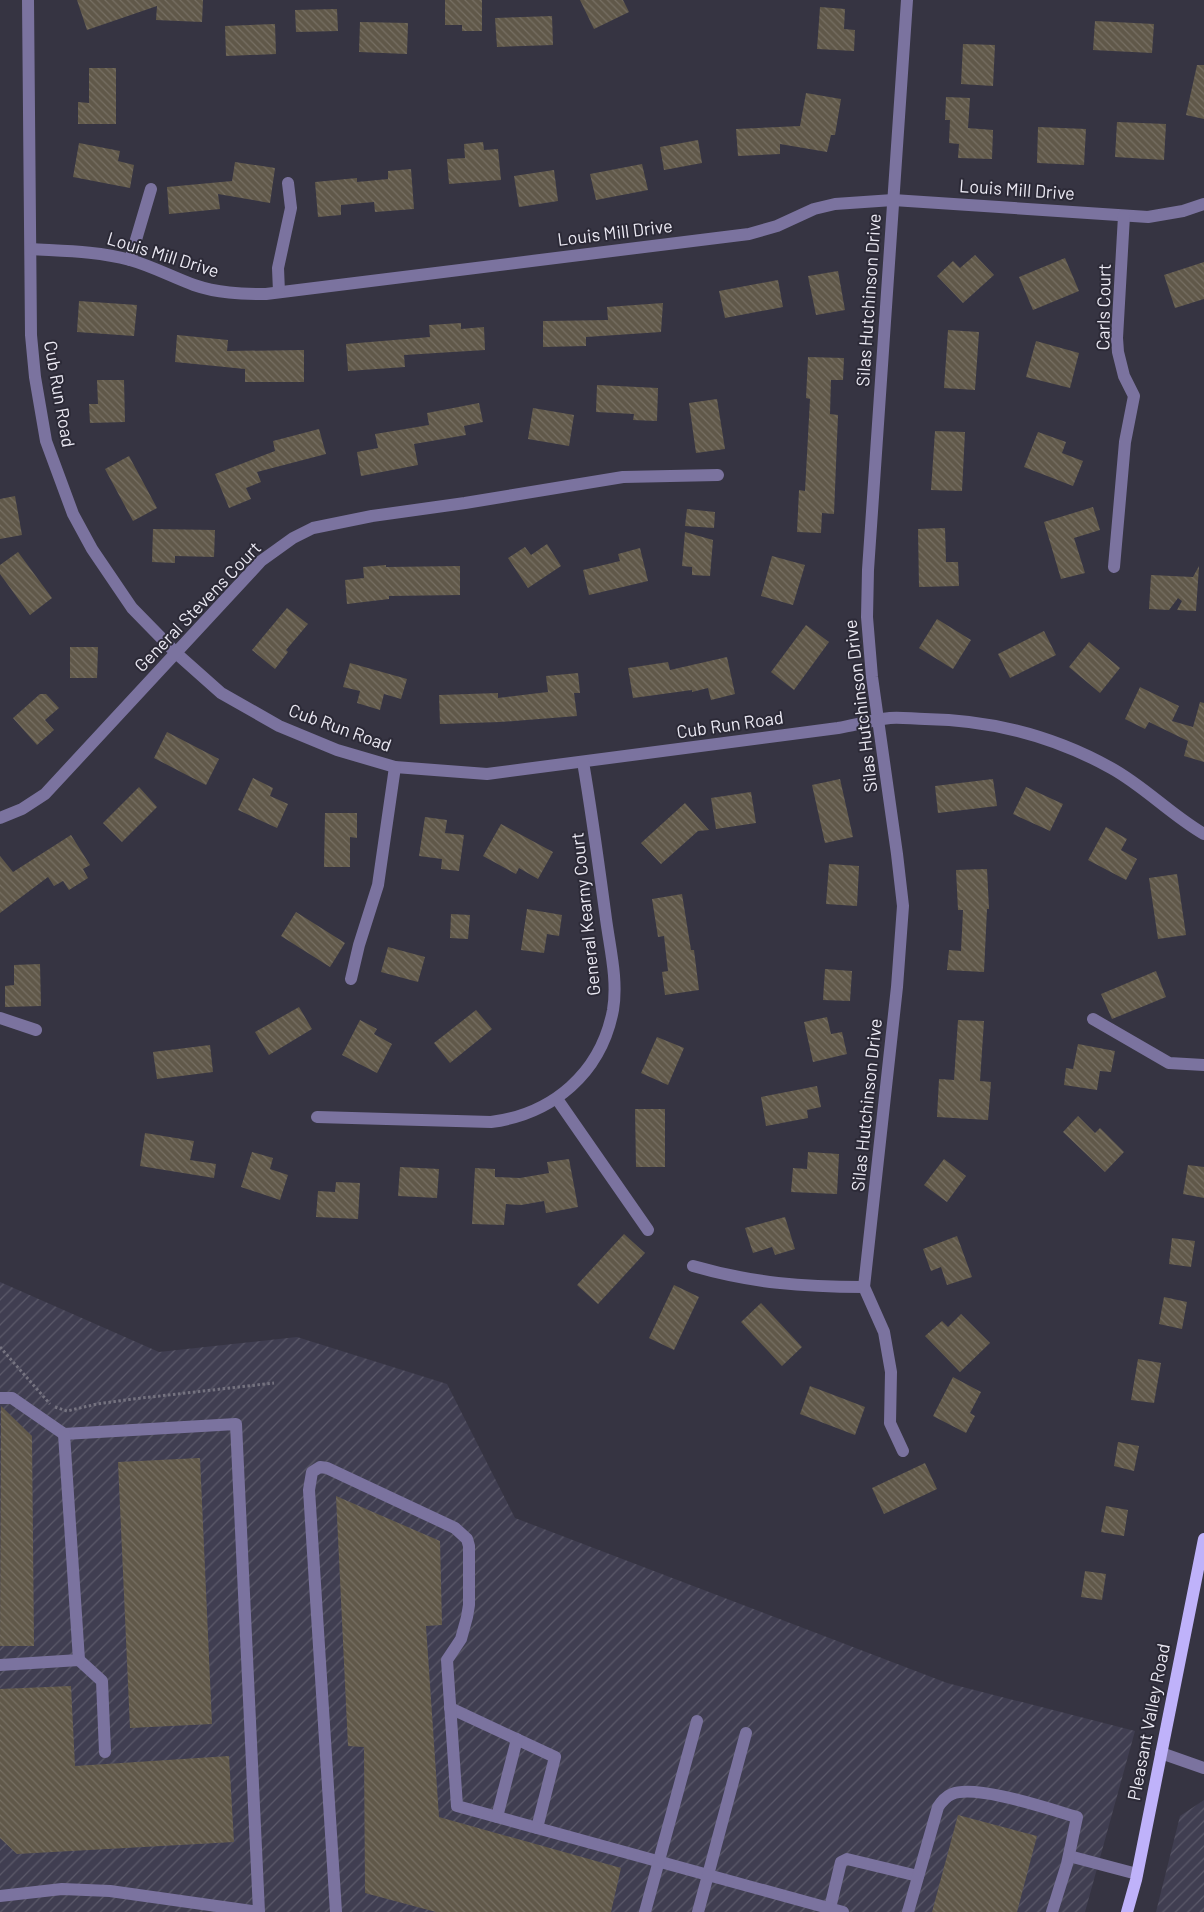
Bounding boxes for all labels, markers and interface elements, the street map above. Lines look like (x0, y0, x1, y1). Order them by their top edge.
street label: Louis Mill Drive (958, 174, 1076, 204)
street label: Silas Hutchinson Drive (851, 213, 885, 387)
street label: Louis Mill Drive (556, 214, 674, 250)
street label: Louis Mill Drive (105, 227, 222, 282)
street label: Carls Court (1091, 263, 1115, 351)
street label: Cub Run Road (40, 339, 80, 449)
street label: General Stevens Court (129, 536, 265, 676)
street label: Silas Hutchinson Drive (839, 619, 882, 794)
street label: Cub Run Road (286, 698, 395, 756)
street label: Cub Run Road (675, 706, 785, 742)
street label: General Kearny Court (565, 831, 605, 997)
street label: Silas Hutchinson Drive (846, 1017, 886, 1192)
street label: Pleasant Valley Road (1122, 1641, 1174, 1802)

